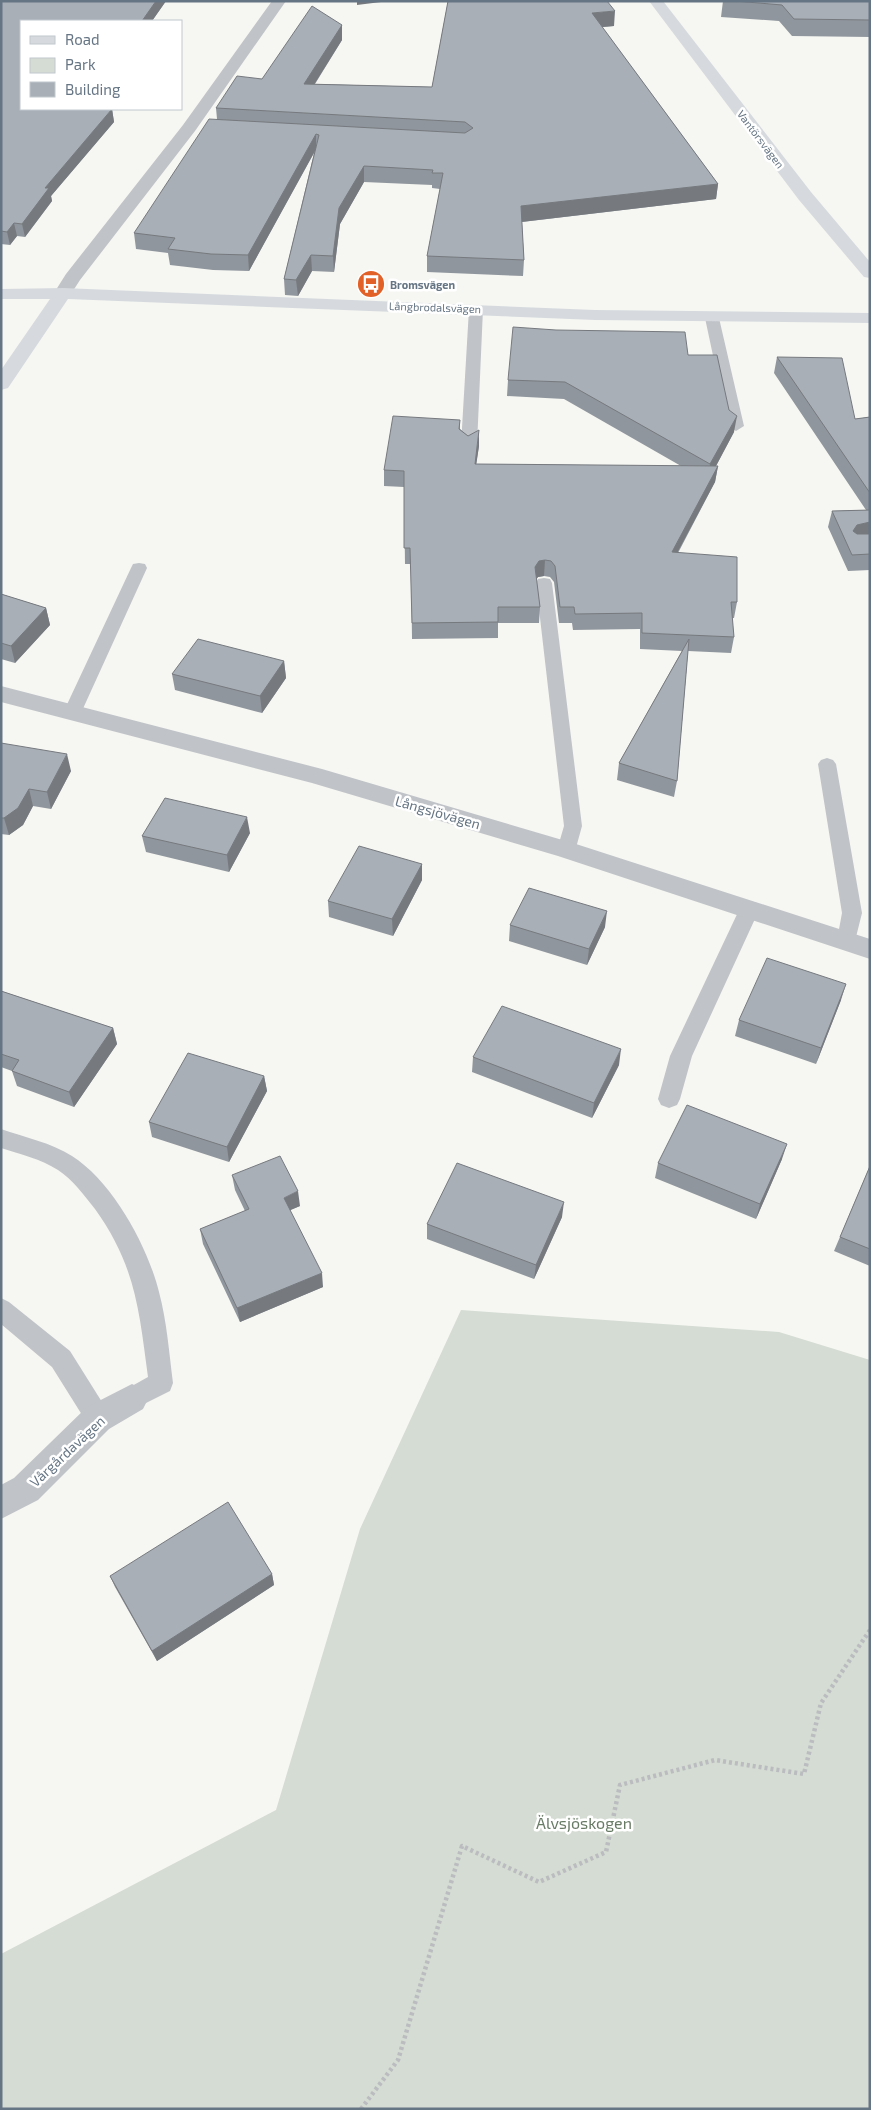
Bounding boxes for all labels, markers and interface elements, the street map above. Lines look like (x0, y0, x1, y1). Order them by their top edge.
legend (20, 20, 182, 110)
text: Road (65, 30, 100, 48)
text: Park (65, 55, 96, 73)
text: Building (65, 80, 121, 98)
street label: Vantörsvägen (735, 107, 787, 171)
bus stop icon: Bromsvägen (356, 269, 386, 299)
place label: Bromsvägen (390, 278, 455, 291)
street label: Långbrodalsvägen (389, 299, 481, 315)
street label: Långsjövägen (393, 792, 483, 832)
street label: Vårgårdavägen (26, 1412, 108, 1490)
park label: Älvsjöskogen (536, 1813, 632, 1833)

